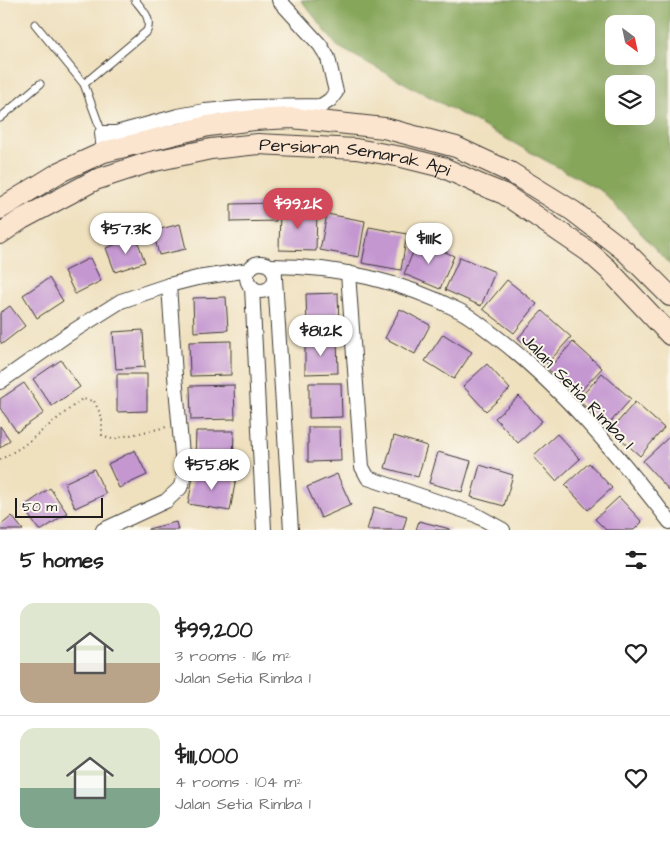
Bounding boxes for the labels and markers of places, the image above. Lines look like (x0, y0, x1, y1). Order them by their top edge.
pin: $99.2K (257, 188, 339, 230)
pin: $57.3K (85, 212, 167, 255)
pin: $111K (394, 222, 464, 265)
pin: $81.2K (280, 314, 362, 357)
pin: $55.8K (171, 448, 253, 491)

